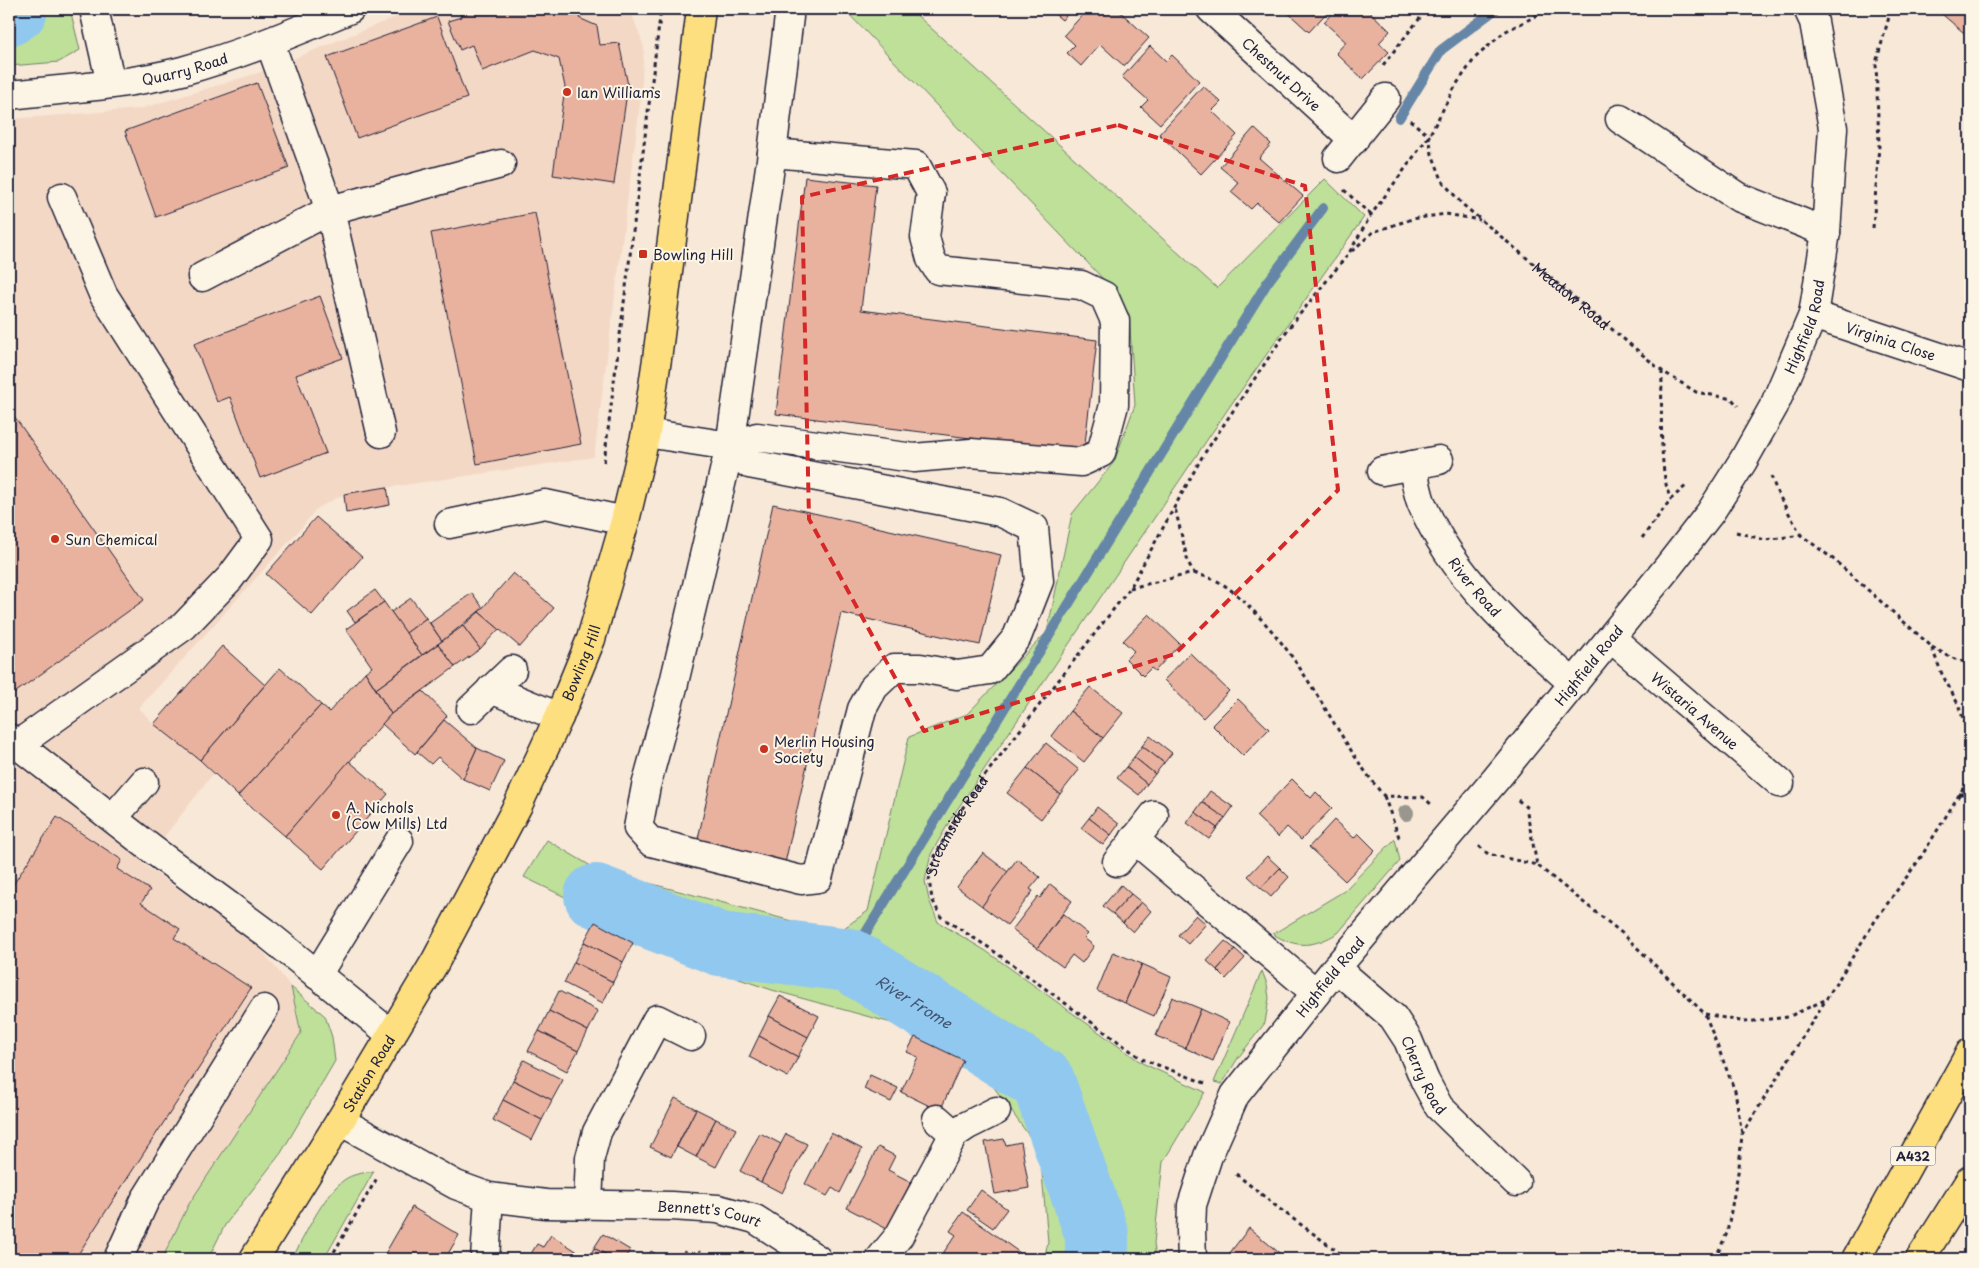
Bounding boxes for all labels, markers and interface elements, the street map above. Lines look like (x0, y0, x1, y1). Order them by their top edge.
street label: Chestnut Drive (1238, 32, 1326, 115)
street label: Quarry Road (140, 47, 231, 90)
place label: Ian Williams (577, 82, 661, 103)
marker: Ian Williams (561, 86, 573, 98)
place label: Bowling Hill (653, 244, 733, 265)
marker: Bowling Hill (637, 248, 649, 260)
street label: Meadow Road (1528, 257, 1615, 334)
street label: Highfield Road (1779, 278, 1829, 377)
street label: Virginia Close (1843, 316, 1939, 365)
place label: Sun Chemical (65, 529, 158, 550)
marker: Sun Chemical (49, 533, 61, 545)
street label: River Road (1444, 552, 1506, 621)
street label: Highfield Road (1549, 620, 1628, 710)
street label: Bowling Hill (556, 622, 605, 704)
street label: Wistaria Avenue (1647, 667, 1744, 754)
place label: Merlin Housing Society (774, 731, 875, 768)
marker: Merlin Housing Society (758, 743, 770, 755)
street label: Streamside Road (920, 771, 993, 879)
place label: A. Nichols (Cow Mills) Ltd (346, 797, 447, 834)
marker: A. Nichols (Cow Mills) Ltd (330, 809, 342, 821)
street label: Highfield Road (1291, 932, 1369, 1021)
water label: River Frome (872, 968, 958, 1034)
street label: Station Road (337, 1031, 400, 1116)
street label: Cherry Road (1397, 1032, 1451, 1119)
road number: A432 (1890, 1146, 1936, 1166)
street label: Bennett's Court (657, 1195, 767, 1232)

